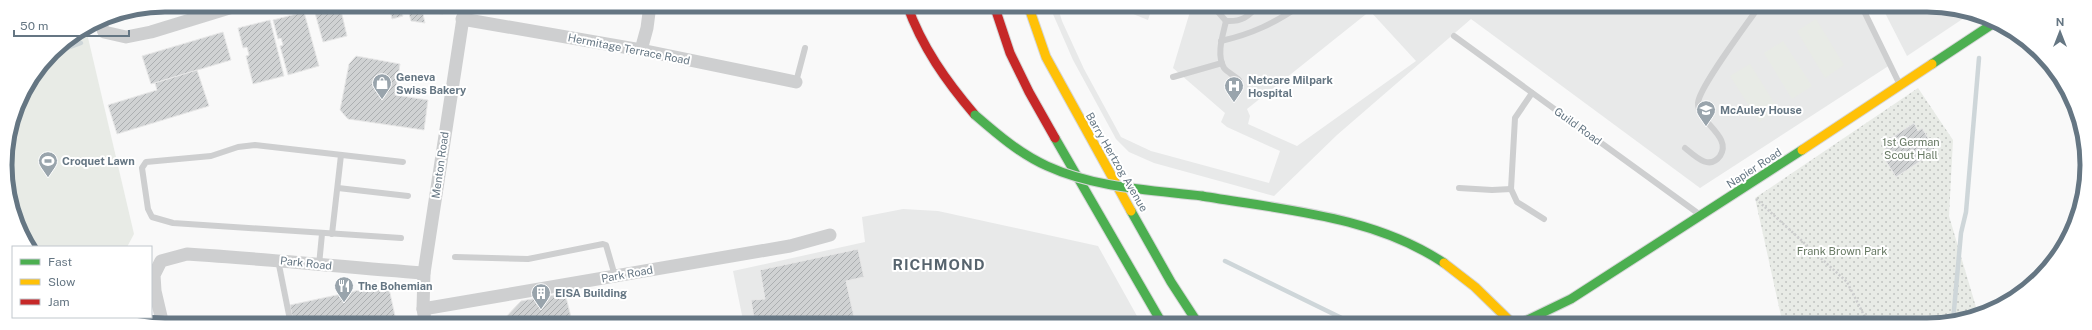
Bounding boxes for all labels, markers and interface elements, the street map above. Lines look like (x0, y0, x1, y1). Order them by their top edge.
scale bar (14, 12, 129, 38)
north arrow (2040, 12, 2080, 52)
text: N (2056, 16, 2064, 28)
text: 50 m (20, 19, 48, 33)
street label: Hermitage Terrace Road (567, 31, 691, 67)
place label: Geneva Swiss Bakery (396, 71, 467, 96)
shop icon: Geneva Swiss Bakery (371, 72, 393, 100)
place label: Netcare Milpark Hospital (1248, 74, 1334, 99)
hospital icon: Netcare Milpark Hospital (1223, 75, 1245, 103)
school or university icon: McAuley House (1695, 99, 1717, 127)
place label: McAuley House (1720, 104, 1802, 116)
street label: Guild Road (1552, 105, 1604, 147)
street label: Barry Hertzog Avenue (1084, 110, 1150, 214)
street label: Menton Road (429, 131, 451, 199)
park label: 1st German Scout Hall (1882, 136, 1940, 161)
street label: Napier Road (1724, 146, 1784, 190)
sports icon: Croquet Lawn (37, 150, 59, 178)
place label: Croquet Lawn (62, 155, 135, 167)
park label: Frank Brown Park (1797, 245, 1887, 257)
legend (12, 246, 152, 318)
street label: Park Road (279, 254, 333, 272)
text: Fast (48, 255, 73, 269)
district label: RICHMOND (892, 256, 986, 273)
street label: Park Road (600, 264, 654, 284)
text: Slow (48, 275, 76, 289)
restaurant icon: The Bohemian (333, 275, 355, 303)
place label: The Bohemian (358, 280, 432, 292)
building icon: EISA Building (530, 282, 552, 310)
place label: EISA Building (555, 287, 627, 299)
text: Jam (48, 295, 70, 309)

